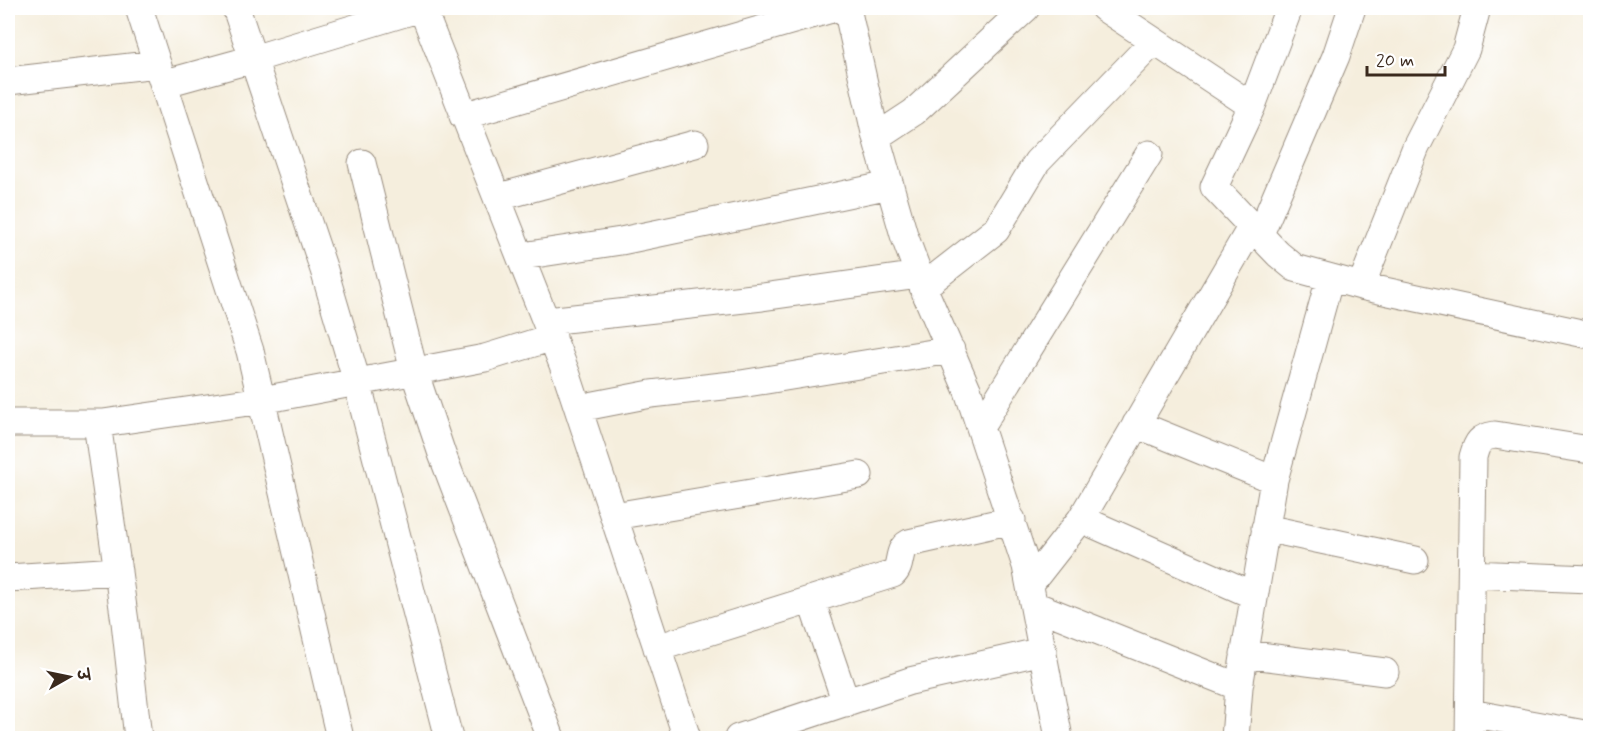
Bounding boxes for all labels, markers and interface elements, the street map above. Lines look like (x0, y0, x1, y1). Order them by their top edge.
scale bar (1367, 39, 1445, 77)
text: 20 m (1376, 49, 1414, 73)
north arrow (39, 647, 99, 707)
text: उ (71, 666, 94, 683)

